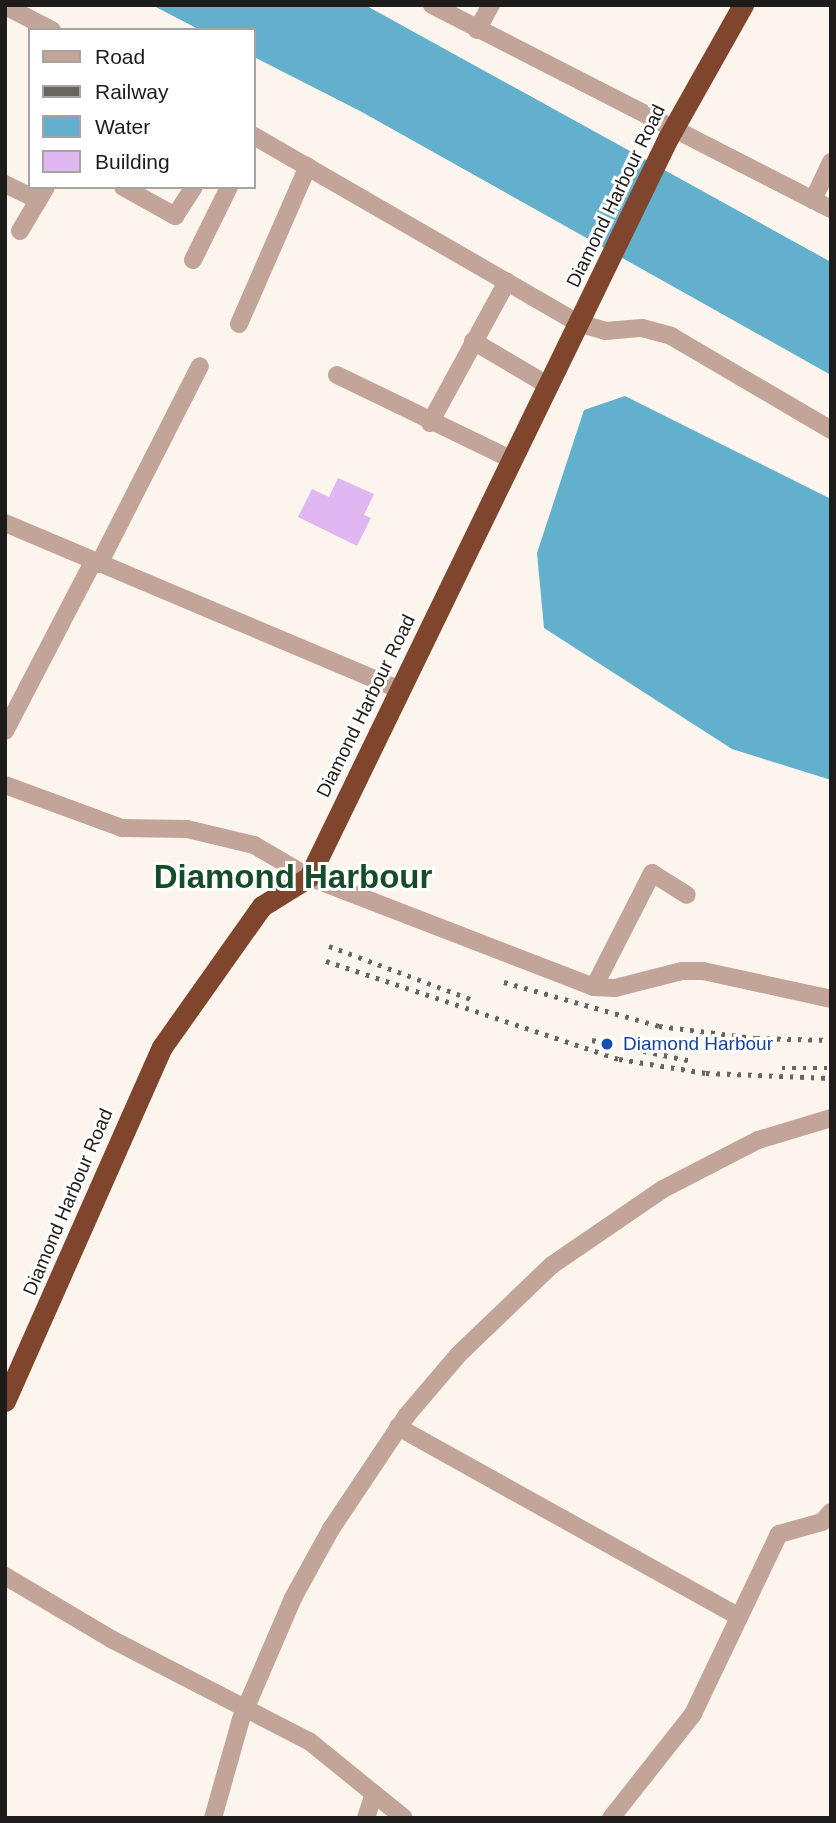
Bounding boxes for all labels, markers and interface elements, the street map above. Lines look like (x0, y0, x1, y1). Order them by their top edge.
legend (28, 28, 256, 189)
text: Road (95, 45, 145, 68)
text: Railway (95, 80, 169, 103)
street label: Diamond Harbour Road (562, 101, 670, 291)
text: Water (95, 115, 150, 138)
text: Building (95, 150, 170, 173)
street label: Diamond Harbour Road (312, 611, 420, 801)
district label: Diamond Harbour (154, 857, 432, 897)
place label: Diamond Harbour (623, 1033, 773, 1055)
marker: Diamond Harbour (597, 1034, 617, 1054)
street label: Diamond Harbour Road (18, 1105, 118, 1299)

